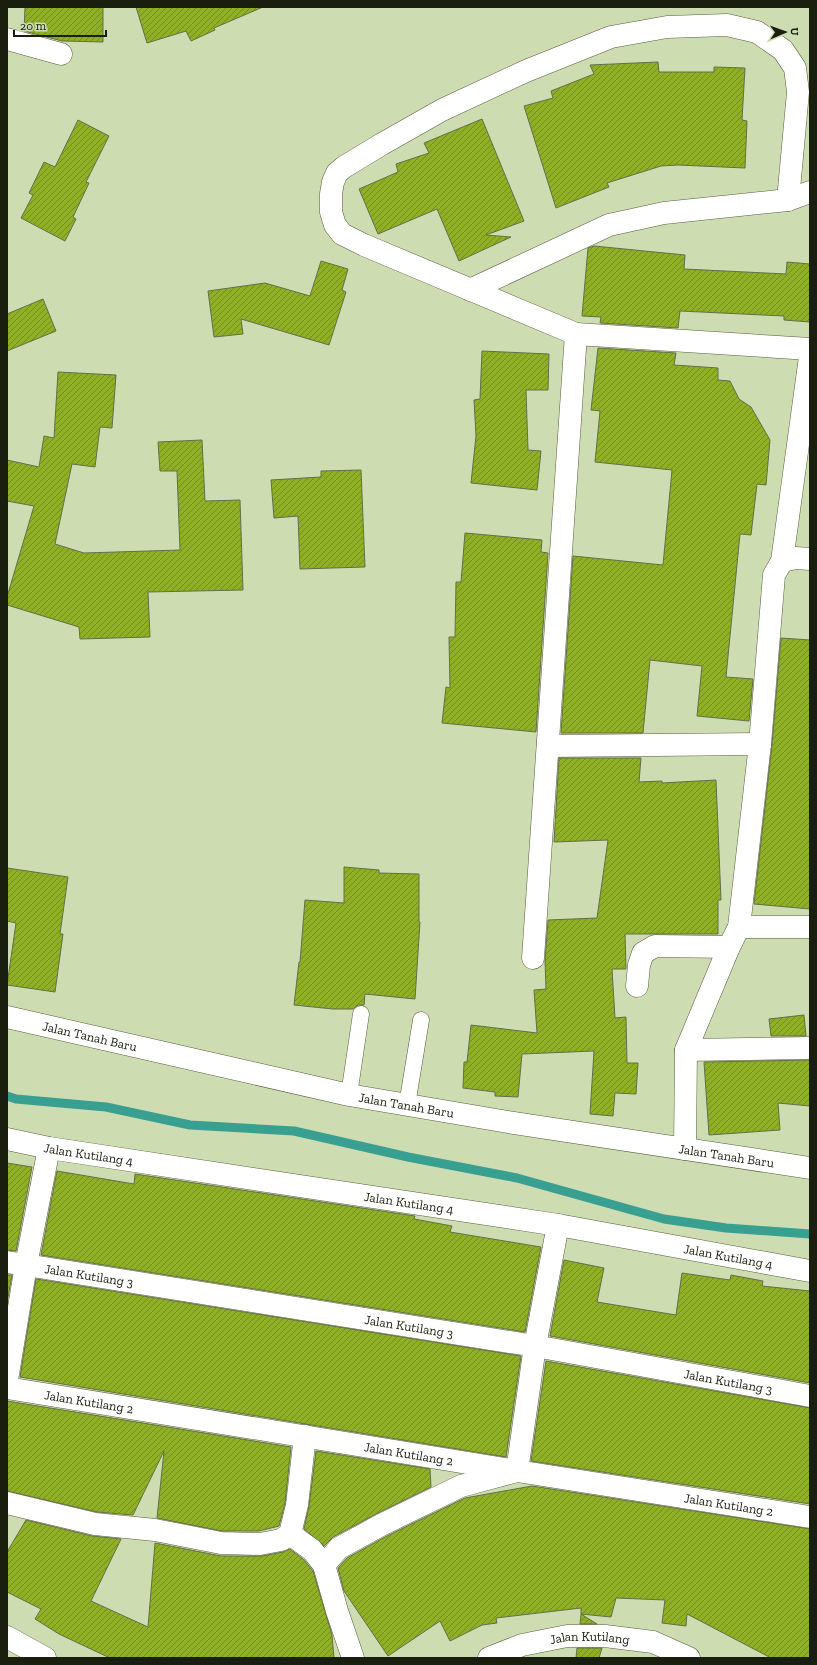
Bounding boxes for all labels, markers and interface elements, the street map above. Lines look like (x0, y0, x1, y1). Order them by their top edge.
scale bar (14, 12, 106, 38)
north arrow (765, 12, 805, 52)
text: 20 m (20, 19, 47, 33)
text: U (788, 27, 801, 36)
street label: Jalan Tanah Baru (41, 1018, 139, 1054)
street label: Jalan Tanah Baru (358, 1089, 456, 1120)
street label: Jalan Kutilang 4 (42, 1140, 134, 1168)
street label: Jalan Tanah Baru (678, 1141, 776, 1170)
street label: Jalan Kutilang 4 (363, 1188, 455, 1217)
street label: Jalan Kutilang 4 (683, 1241, 774, 1272)
street label: Jalan Kutilang 3 (44, 1261, 134, 1289)
street label: Jalan Kutilang 3 (363, 1311, 454, 1340)
street label: Jalan Kutilang 3 (683, 1366, 774, 1397)
street label: Jalan Kutilang 2 (43, 1387, 135, 1416)
street label: Jalan Kutilang 2 (363, 1439, 455, 1468)
street label: Jalan Kutilang 2 (683, 1490, 775, 1519)
street label: Jalan Kutilang (548, 1629, 631, 1647)

